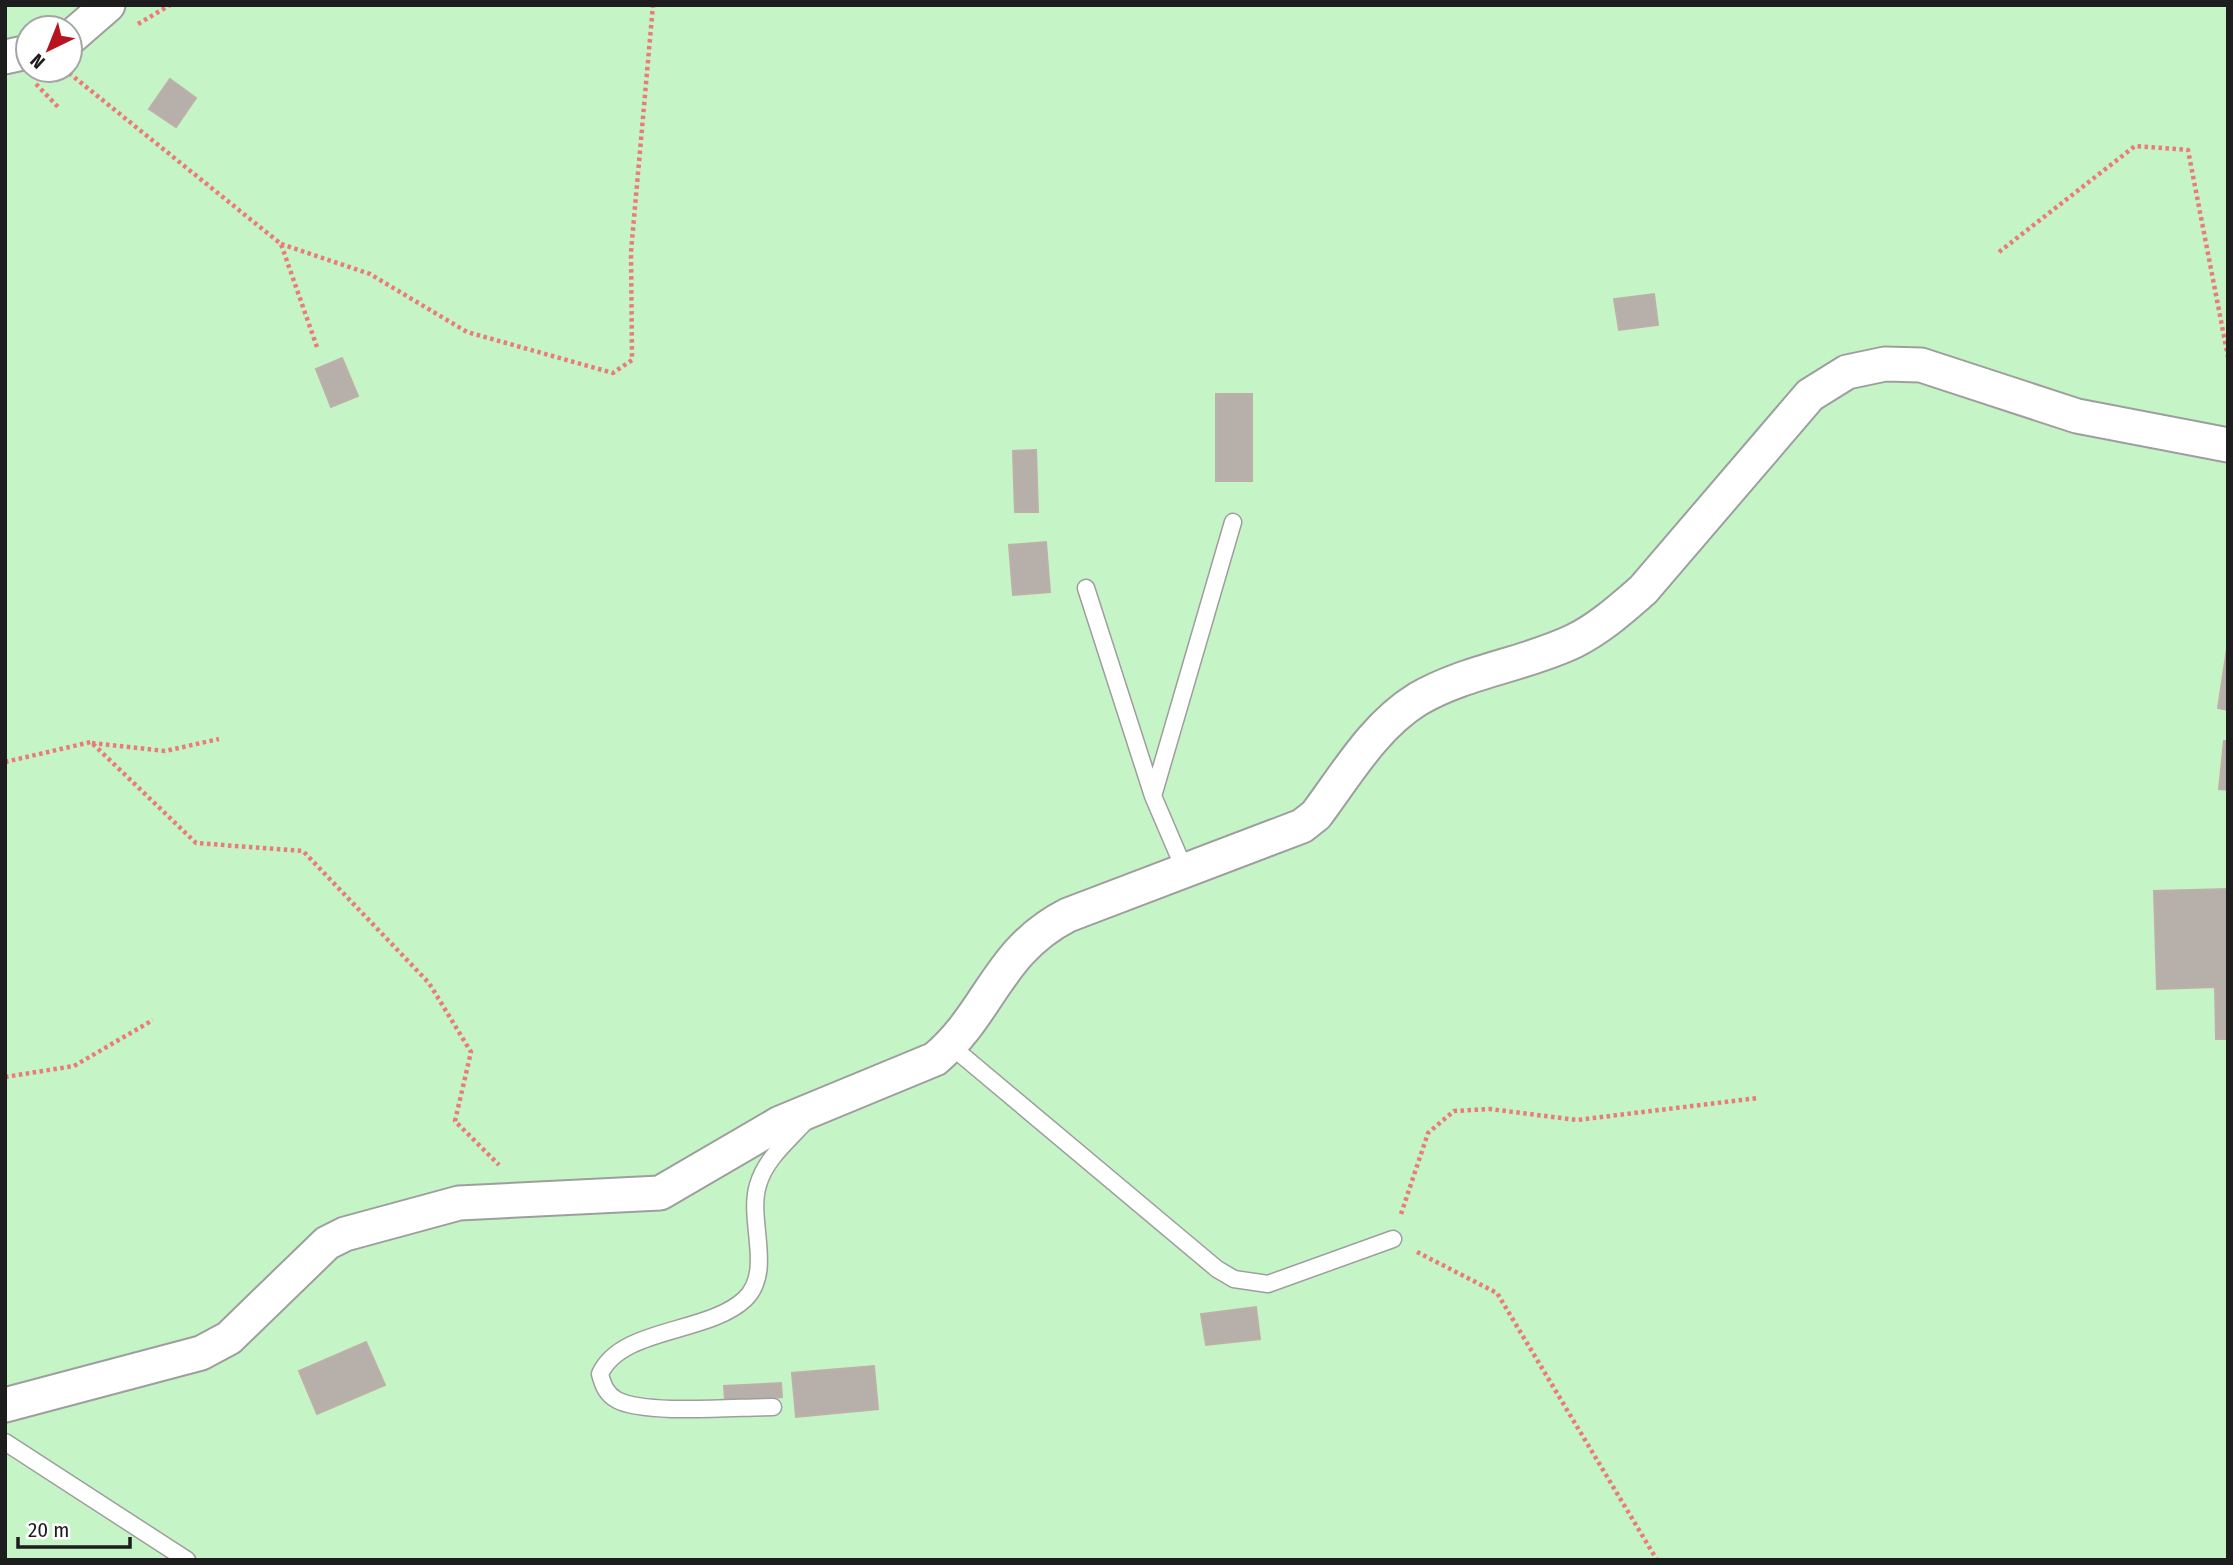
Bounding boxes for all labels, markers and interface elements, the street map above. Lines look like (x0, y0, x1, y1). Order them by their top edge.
north arrow (14, 14, 84, 84)
text: N (26, 49, 50, 73)
scale bar (18, 1506, 130, 1550)
text: 20 m (28, 1517, 69, 1543)

